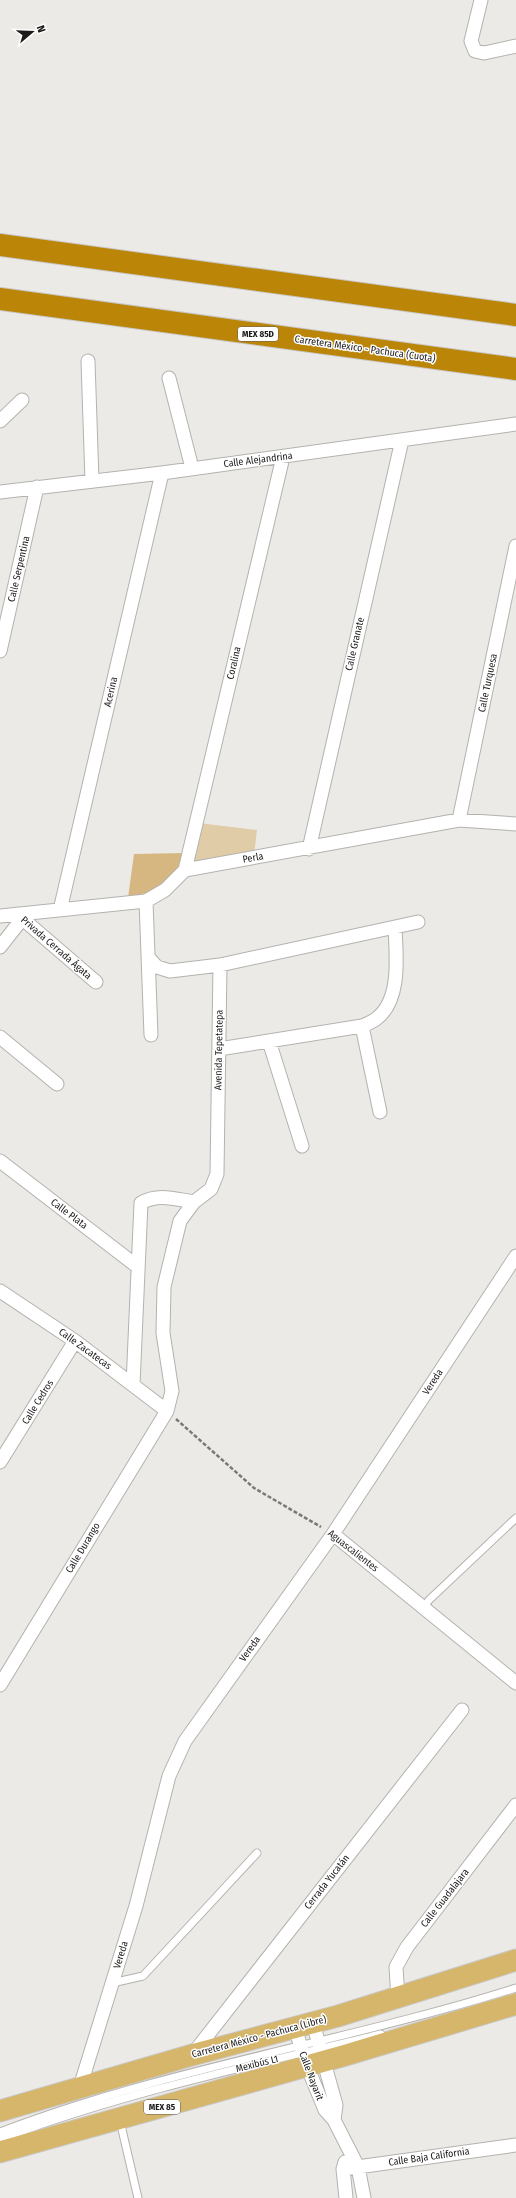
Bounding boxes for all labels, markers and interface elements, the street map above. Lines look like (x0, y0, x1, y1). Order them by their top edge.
north arrow (12, 12, 52, 52)
text: N (34, 24, 48, 34)
road number: MEX 85D (238, 327, 278, 341)
street label: Carretera México - Pachuca (Cuota) (294, 332, 436, 365)
street label: Calle Alejandrina (223, 450, 293, 470)
street label: Calle Serpentina (6, 535, 32, 603)
street label: Calle Granate (343, 616, 367, 672)
street label: Coralina (224, 645, 244, 681)
street label: Calle Turquesa (476, 653, 500, 713)
street label: Acerina (102, 676, 120, 708)
street label: Perla (242, 850, 264, 866)
street label: Privada Cerrada Ágata (18, 913, 95, 982)
street label: Avenida Tepetatepa (212, 1010, 226, 1090)
street label: Calle Plata (48, 1196, 90, 1232)
street label: Calle Zacatecas (56, 1326, 114, 1372)
street label: Vereda (420, 1367, 446, 1397)
street label: Calle Cedros (20, 1378, 56, 1426)
street label: Calle Durango (63, 1521, 103, 1575)
street label: Aguascalientes (325, 1528, 381, 1574)
street label: Vereda (237, 1634, 263, 1664)
street label: Cerrada Yucatán (302, 1852, 352, 1912)
street label: Calle Guadalajara (418, 1866, 472, 1930)
street label: Vereda (111, 1940, 131, 1970)
street label: Carretera México - Pachuca (Libre) (190, 2012, 328, 2061)
street label: Calle Nayarit (296, 2050, 326, 2103)
street label: Mexibús L1 (234, 2052, 279, 2075)
road number: MEX 85 (144, 2100, 180, 2114)
street label: Calle Baja California (388, 2145, 470, 2169)

